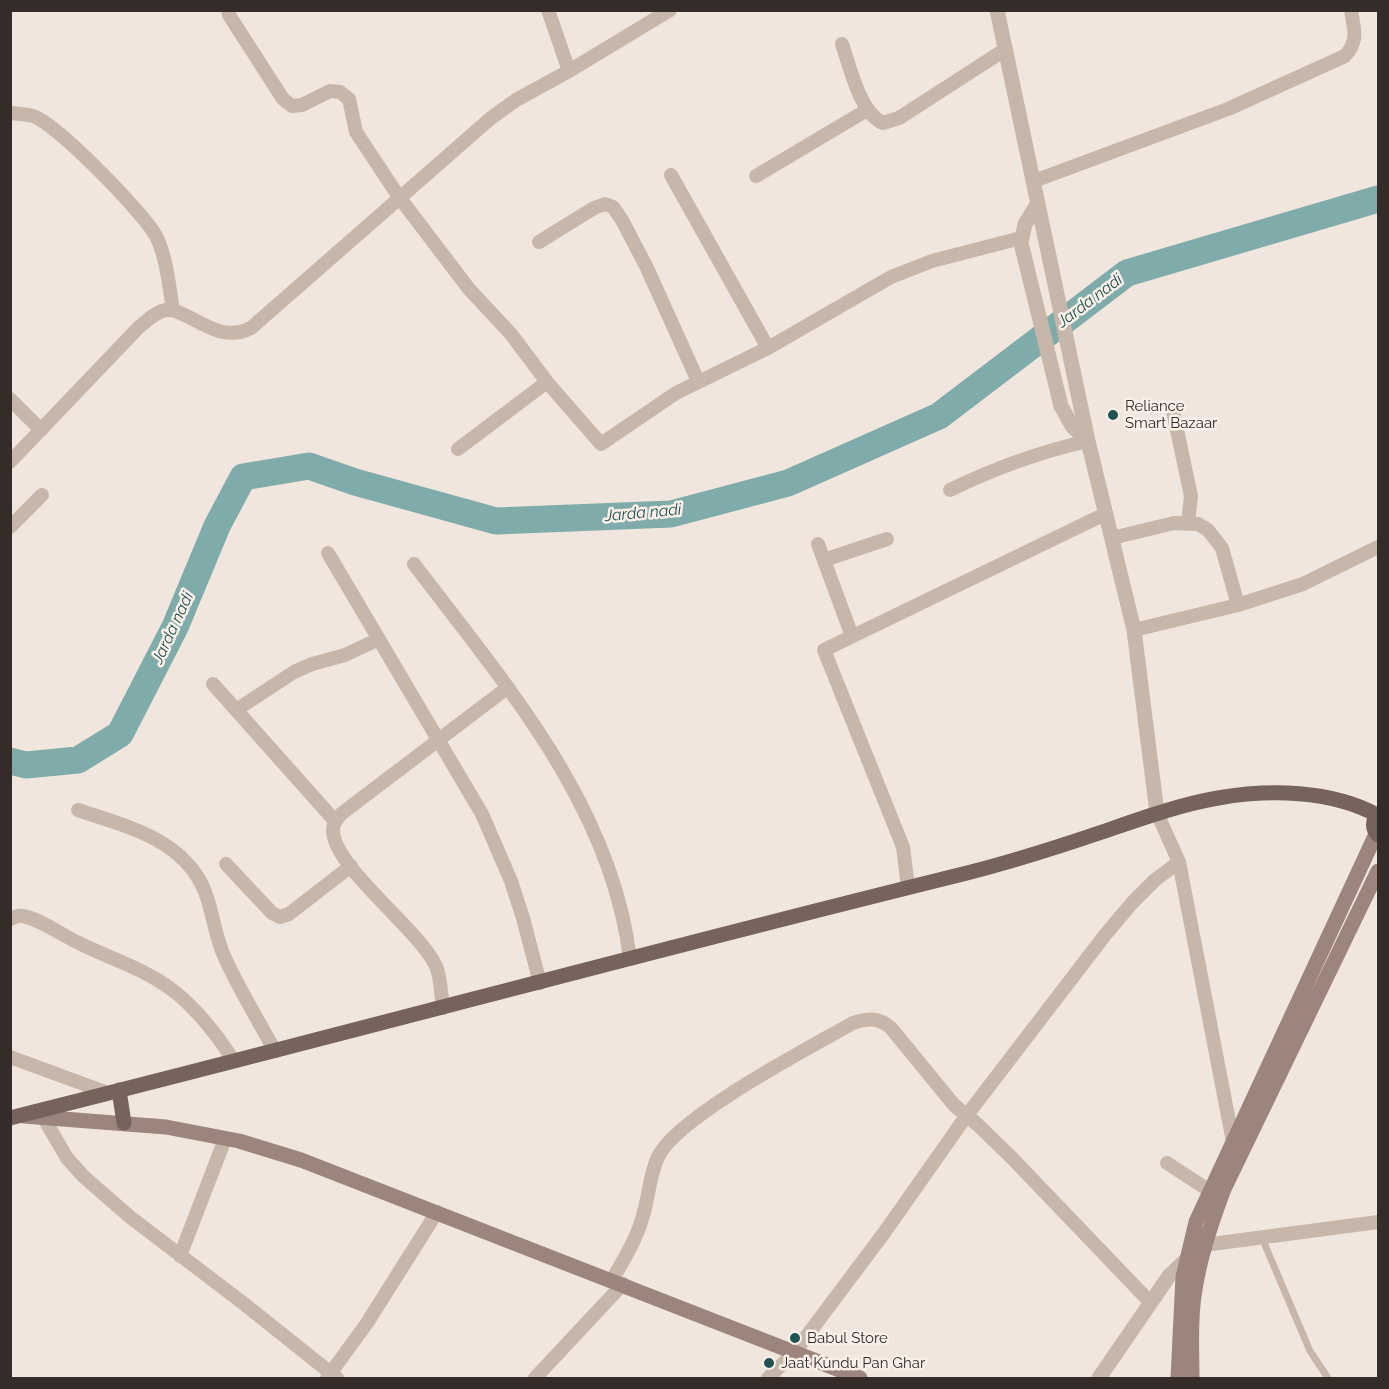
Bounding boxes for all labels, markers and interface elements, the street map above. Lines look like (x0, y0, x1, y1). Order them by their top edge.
water label: Jarda nadi (1054, 270, 1126, 332)
place label: Reliance Smart Bazaar (1125, 397, 1217, 432)
marker: Reliance Smart Bazaar (1106, 408, 1120, 422)
water label: Jarda nadi (604, 500, 682, 526)
water label: Jarda nadi (148, 589, 198, 667)
place label: Babul Store (807, 1329, 888, 1347)
marker: Babul Store (788, 1331, 802, 1345)
place label: Jaat Kundu Pan Ghar (781, 1354, 925, 1372)
marker: Jaat Kundu Pan Ghar (762, 1356, 776, 1370)

